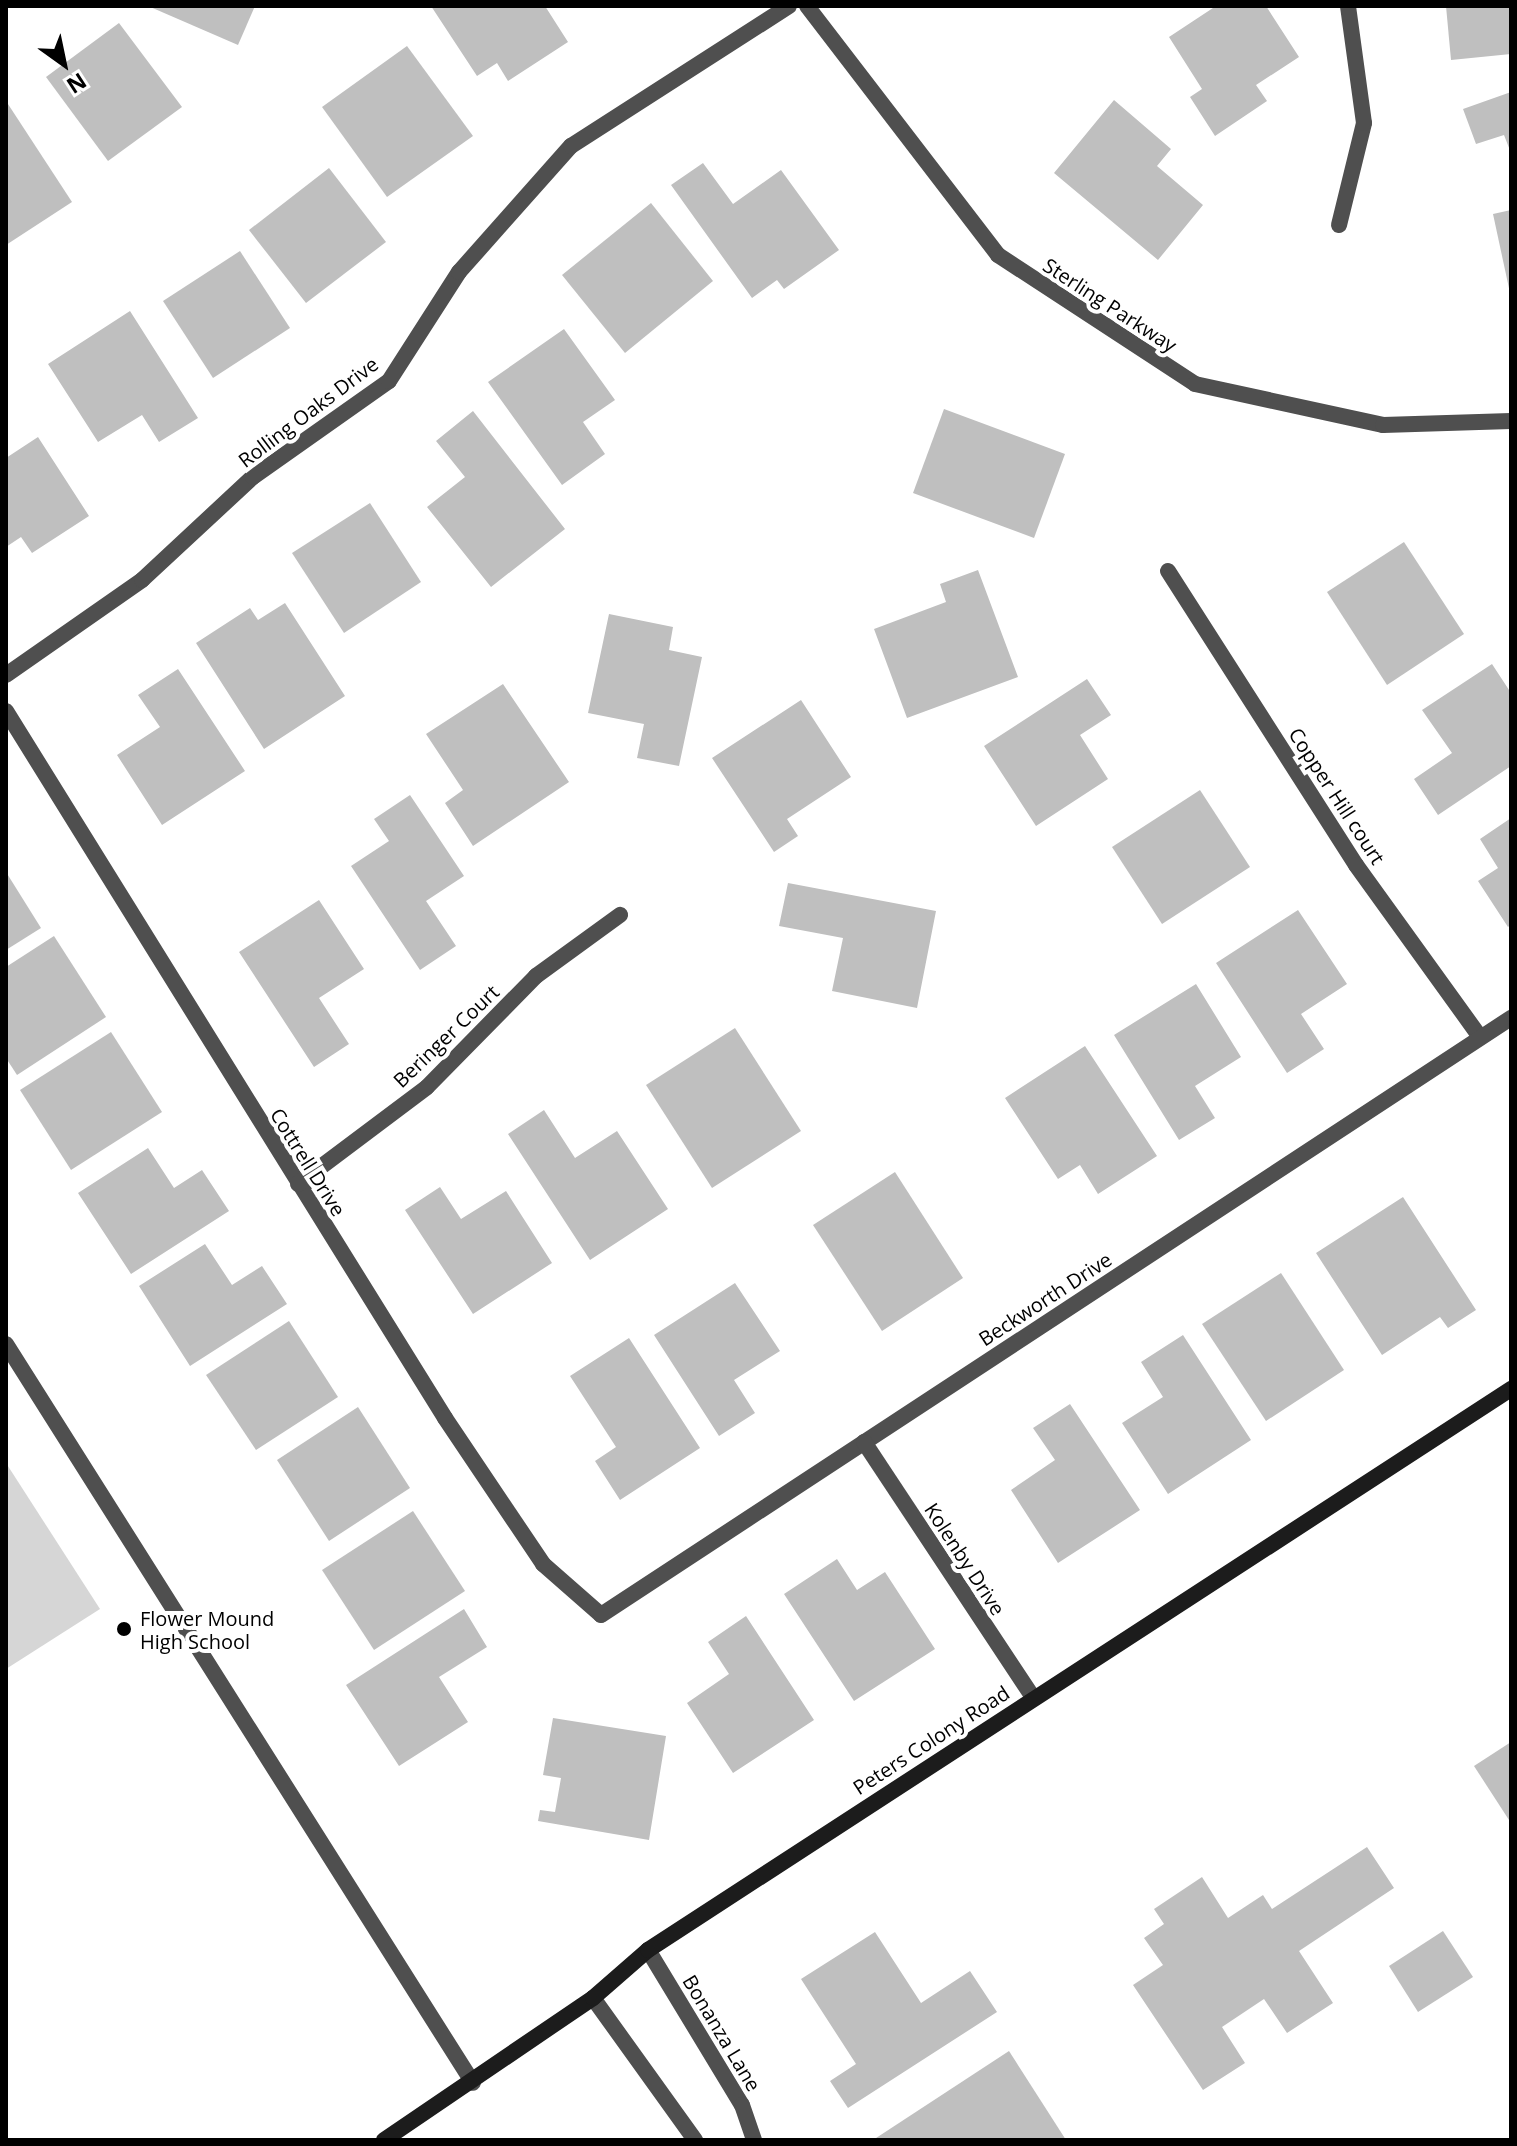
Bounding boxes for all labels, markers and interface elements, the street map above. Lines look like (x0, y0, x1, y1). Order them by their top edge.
north arrow (24, 24, 104, 104)
text: N (61, 67, 93, 102)
street label: Sterling Parkway (1039, 253, 1181, 357)
street label: Rolling Oaks Drive (233, 352, 383, 472)
street label: Copper Hill court (1284, 723, 1390, 869)
street label: Beringer Court (388, 980, 504, 1092)
street label: Cottrell Drive (265, 1104, 351, 1220)
street label: Beckworth Drive (974, 1247, 1116, 1351)
street label: Kolenby Drive (920, 1498, 1010, 1620)
place label: Flower Mound High School (140, 1606, 274, 1653)
marker: Flower Mound High School (115, 1620, 133, 1638)
street label: Peters Colony Road (848, 1681, 1014, 1799)
street label: Bonanza Lane (678, 1971, 766, 2095)

